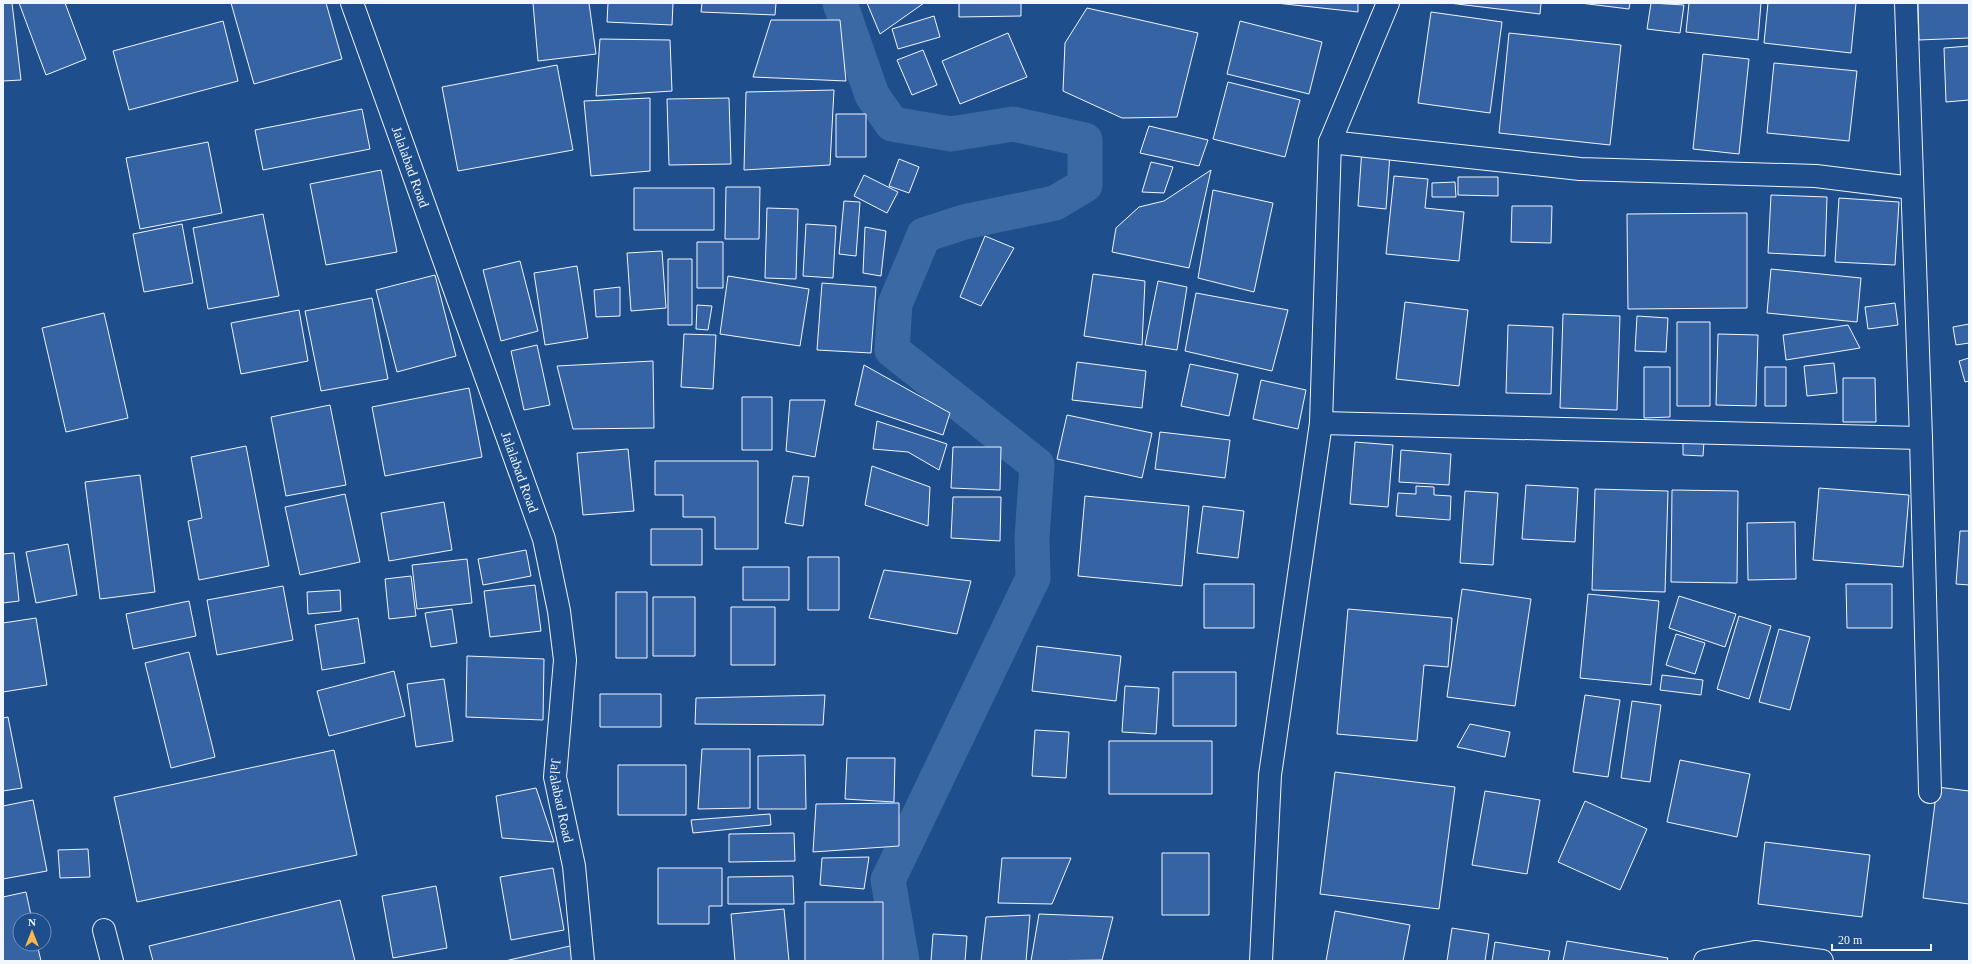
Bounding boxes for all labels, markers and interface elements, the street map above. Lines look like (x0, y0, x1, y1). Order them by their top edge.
street label: Jalalabad Road (389, 124, 432, 210)
street label: Jalalabad Road (498, 429, 541, 515)
street label: Jalalabad Road (547, 758, 576, 844)
north arrow (12, 912, 52, 952)
text: N (28, 916, 36, 928)
scale bar (1832, 926, 1931, 952)
text: 20 m (1838, 933, 1863, 947)

